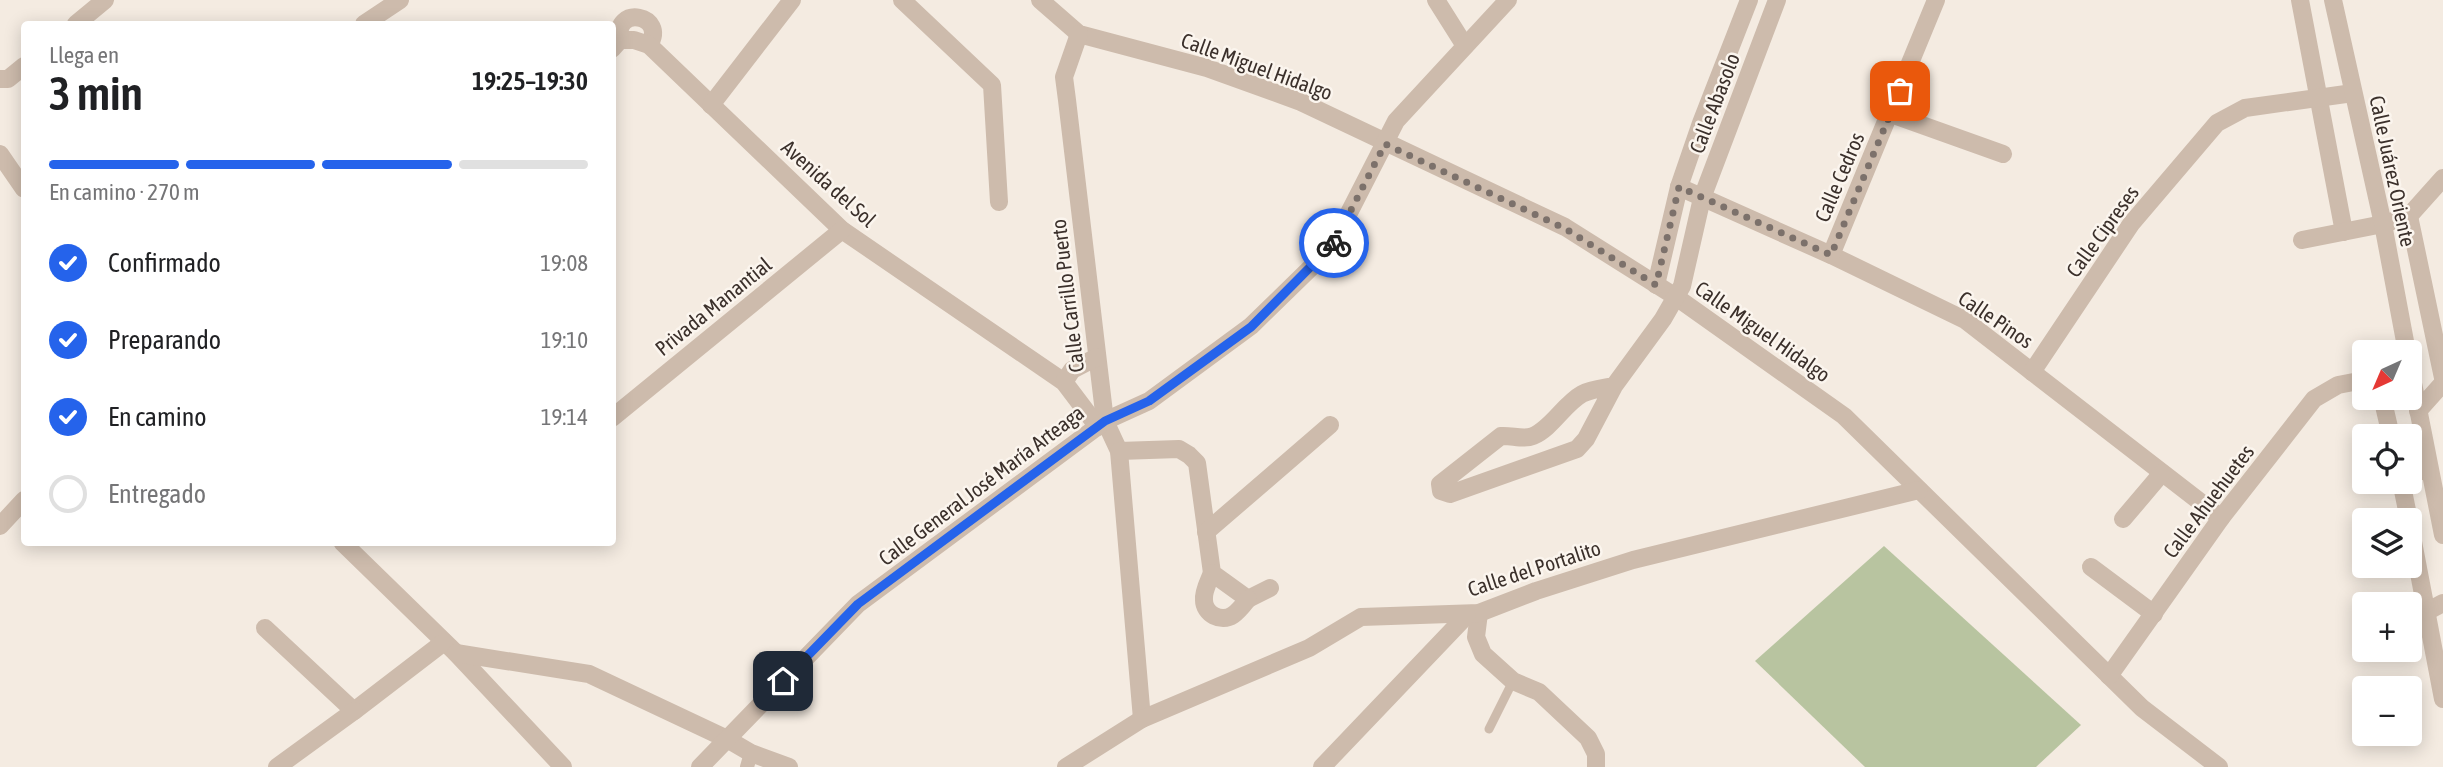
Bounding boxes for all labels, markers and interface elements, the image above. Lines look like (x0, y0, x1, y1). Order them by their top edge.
street label: Calle Miguel Hidalgo (1178, 28, 1336, 104)
text: Llega en (49, 42, 119, 68)
street label: Calle Abasolo (1684, 50, 1744, 156)
pin (1870, 61, 1930, 121)
text: 19:25–19:30 (472, 66, 588, 96)
text: 3 min (49, 67, 143, 120)
icon: bag (1881, 72, 1919, 110)
street label: Calle Juárez Oriente (2365, 93, 2421, 249)
street label: Calle Cedros (1809, 129, 1869, 225)
street label: Avenida del Sol (777, 135, 881, 232)
text: En camino · 270 m (49, 179, 200, 205)
street label: Calle Cipreses (2061, 181, 2143, 281)
courier (1299, 208, 1369, 278)
street label: Calle Carrillo Puerto (1046, 218, 1088, 374)
icon: bike (1315, 224, 1353, 262)
icon: check (49, 244, 87, 282)
text: Confirmado (108, 248, 221, 278)
text: 19:08 (540, 250, 588, 276)
street label: Privada Manantial (650, 252, 776, 360)
street label: Calle Miguel Hidalgo (1691, 276, 1835, 386)
street label: Calle Pinos (1954, 285, 2038, 353)
icon: check (49, 321, 87, 359)
text: Preparando (108, 325, 221, 355)
text: 19:10 (541, 327, 588, 353)
north arrow (2352, 340, 2422, 410)
map controls (2352, 340, 2422, 746)
icon: check (49, 398, 87, 436)
street label: Calle General José María Arteaga (874, 400, 1088, 570)
text: En camino (108, 402, 207, 432)
text: 19:14 (541, 404, 588, 430)
button: locate (2352, 424, 2422, 494)
street label: Calle Ahuehuetes (2158, 440, 2258, 562)
text: Entregado (108, 479, 206, 509)
button: layers (2352, 508, 2422, 578)
street label: Calle del Portalito (1465, 535, 1603, 601)
button: + (2352, 592, 2422, 662)
pin (753, 651, 813, 711)
icon: home (764, 662, 802, 700)
button: − (2352, 676, 2422, 746)

